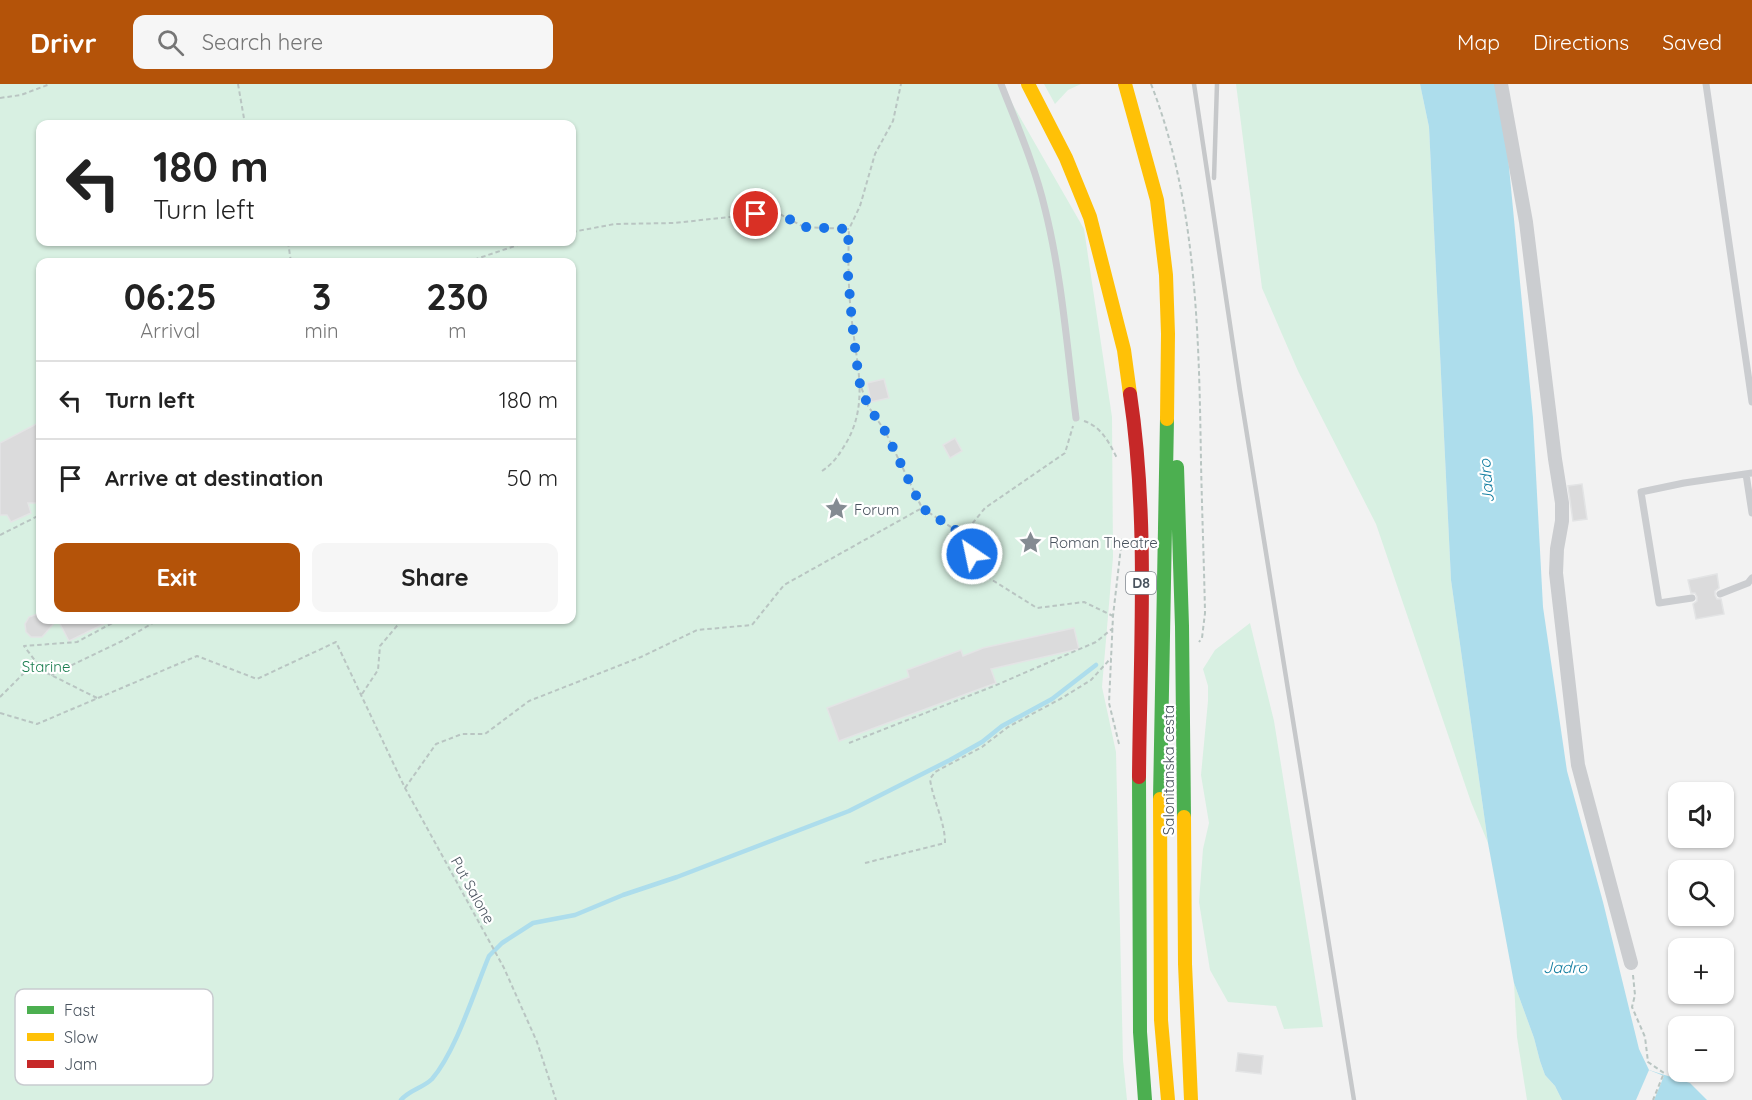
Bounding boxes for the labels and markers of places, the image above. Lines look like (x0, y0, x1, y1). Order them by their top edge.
pin (730, 188, 781, 239)
place icon: Forum (823, 496, 849, 522)
place label: Forum (854, 500, 899, 519)
place icon: Roman Theatre (1018, 529, 1044, 555)
place label: Roman Theatre (1049, 533, 1158, 552)

